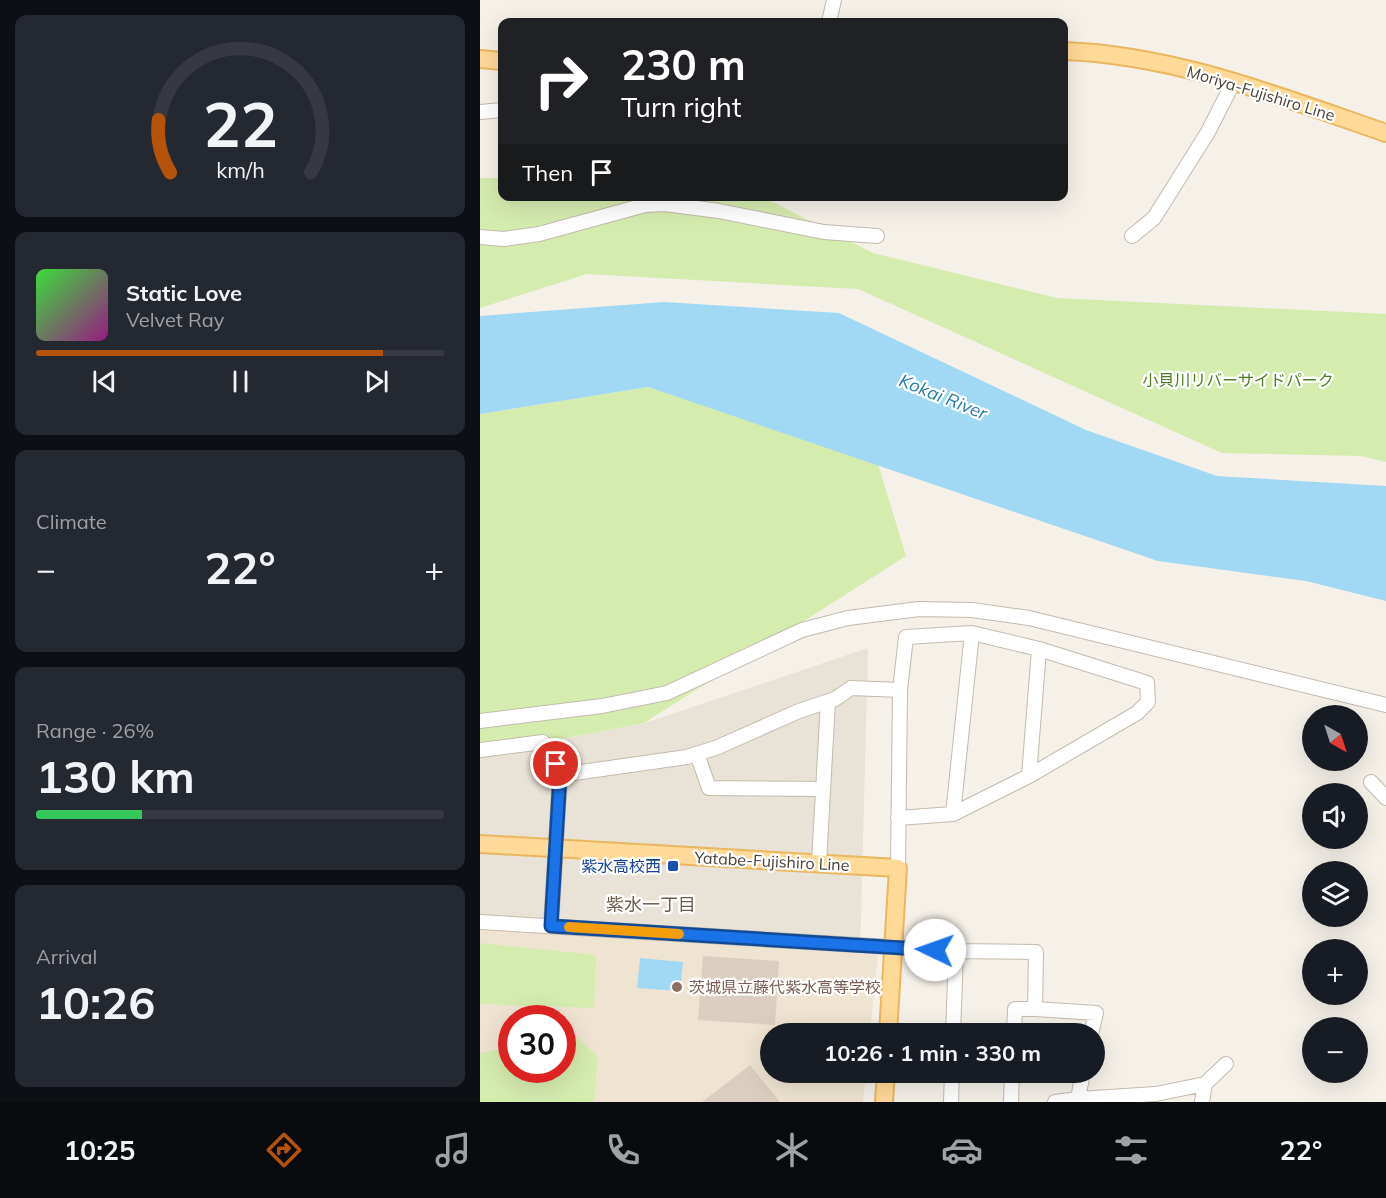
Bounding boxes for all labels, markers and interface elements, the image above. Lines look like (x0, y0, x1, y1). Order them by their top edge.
text: 230 m (621, 38, 746, 91)
icon: right (522, 42, 600, 120)
street label: Moriya-Fujishiro Line (1185, 61, 1337, 125)
text: 22 (203, 84, 277, 163)
text: Turn right (621, 90, 741, 124)
icon: arrive (585, 156, 618, 189)
text: km/h (216, 157, 264, 184)
text: Then (522, 159, 573, 187)
text: Static Love (126, 279, 242, 307)
text: Velvet Ray (126, 307, 224, 332)
icon: previous (88, 365, 121, 398)
icon: pause (224, 365, 257, 398)
icon: next (360, 365, 393, 398)
water label: Kokai River (896, 368, 992, 425)
park label: 小貝川リバーサイドパーク (1142, 370, 1334, 390)
text: Climate (36, 509, 107, 534)
text: 22° (204, 539, 276, 595)
text: − (36, 548, 56, 589)
text: + (424, 548, 444, 589)
north arrow (1302, 705, 1368, 771)
map controls (1302, 705, 1368, 1083)
text: Range · 26% (36, 718, 154, 743)
pin (530, 738, 581, 789)
icon: arrive (539, 747, 572, 780)
text: 130 km (36, 748, 195, 804)
button: sound (1302, 783, 1368, 849)
street label: Yatabe-Fujishiro Line (693, 847, 850, 875)
place label: 紫水高校西 (581, 856, 661, 876)
marker: 紫水高校西 (666, 859, 680, 873)
button: layers (1302, 861, 1368, 927)
district label: 紫水一丁目 (606, 893, 696, 916)
position arrow (903, 918, 967, 982)
button: + (1302, 939, 1368, 1005)
text: Arrival (36, 944, 97, 969)
text: 10:26 (36, 974, 155, 1030)
place label: 茨城県立藤代紫水高等学校 (689, 977, 881, 997)
marker: 茨城県立藤代紫水高等学校 (670, 980, 684, 994)
speed limit sign: 30 (498, 1005, 576, 1083)
button: − (1302, 1017, 1368, 1083)
text: 10:26 · 1 min · 330 m (824, 1039, 1041, 1067)
icon: directions (263, 1129, 305, 1171)
icon: music (432, 1129, 474, 1171)
icon: phone (602, 1129, 644, 1171)
icon: climate (771, 1129, 813, 1171)
icon: car (941, 1129, 983, 1171)
icon: filters (1110, 1129, 1152, 1171)
text: 10:25 (64, 1133, 135, 1167)
text: 22° (1280, 1133, 1322, 1167)

